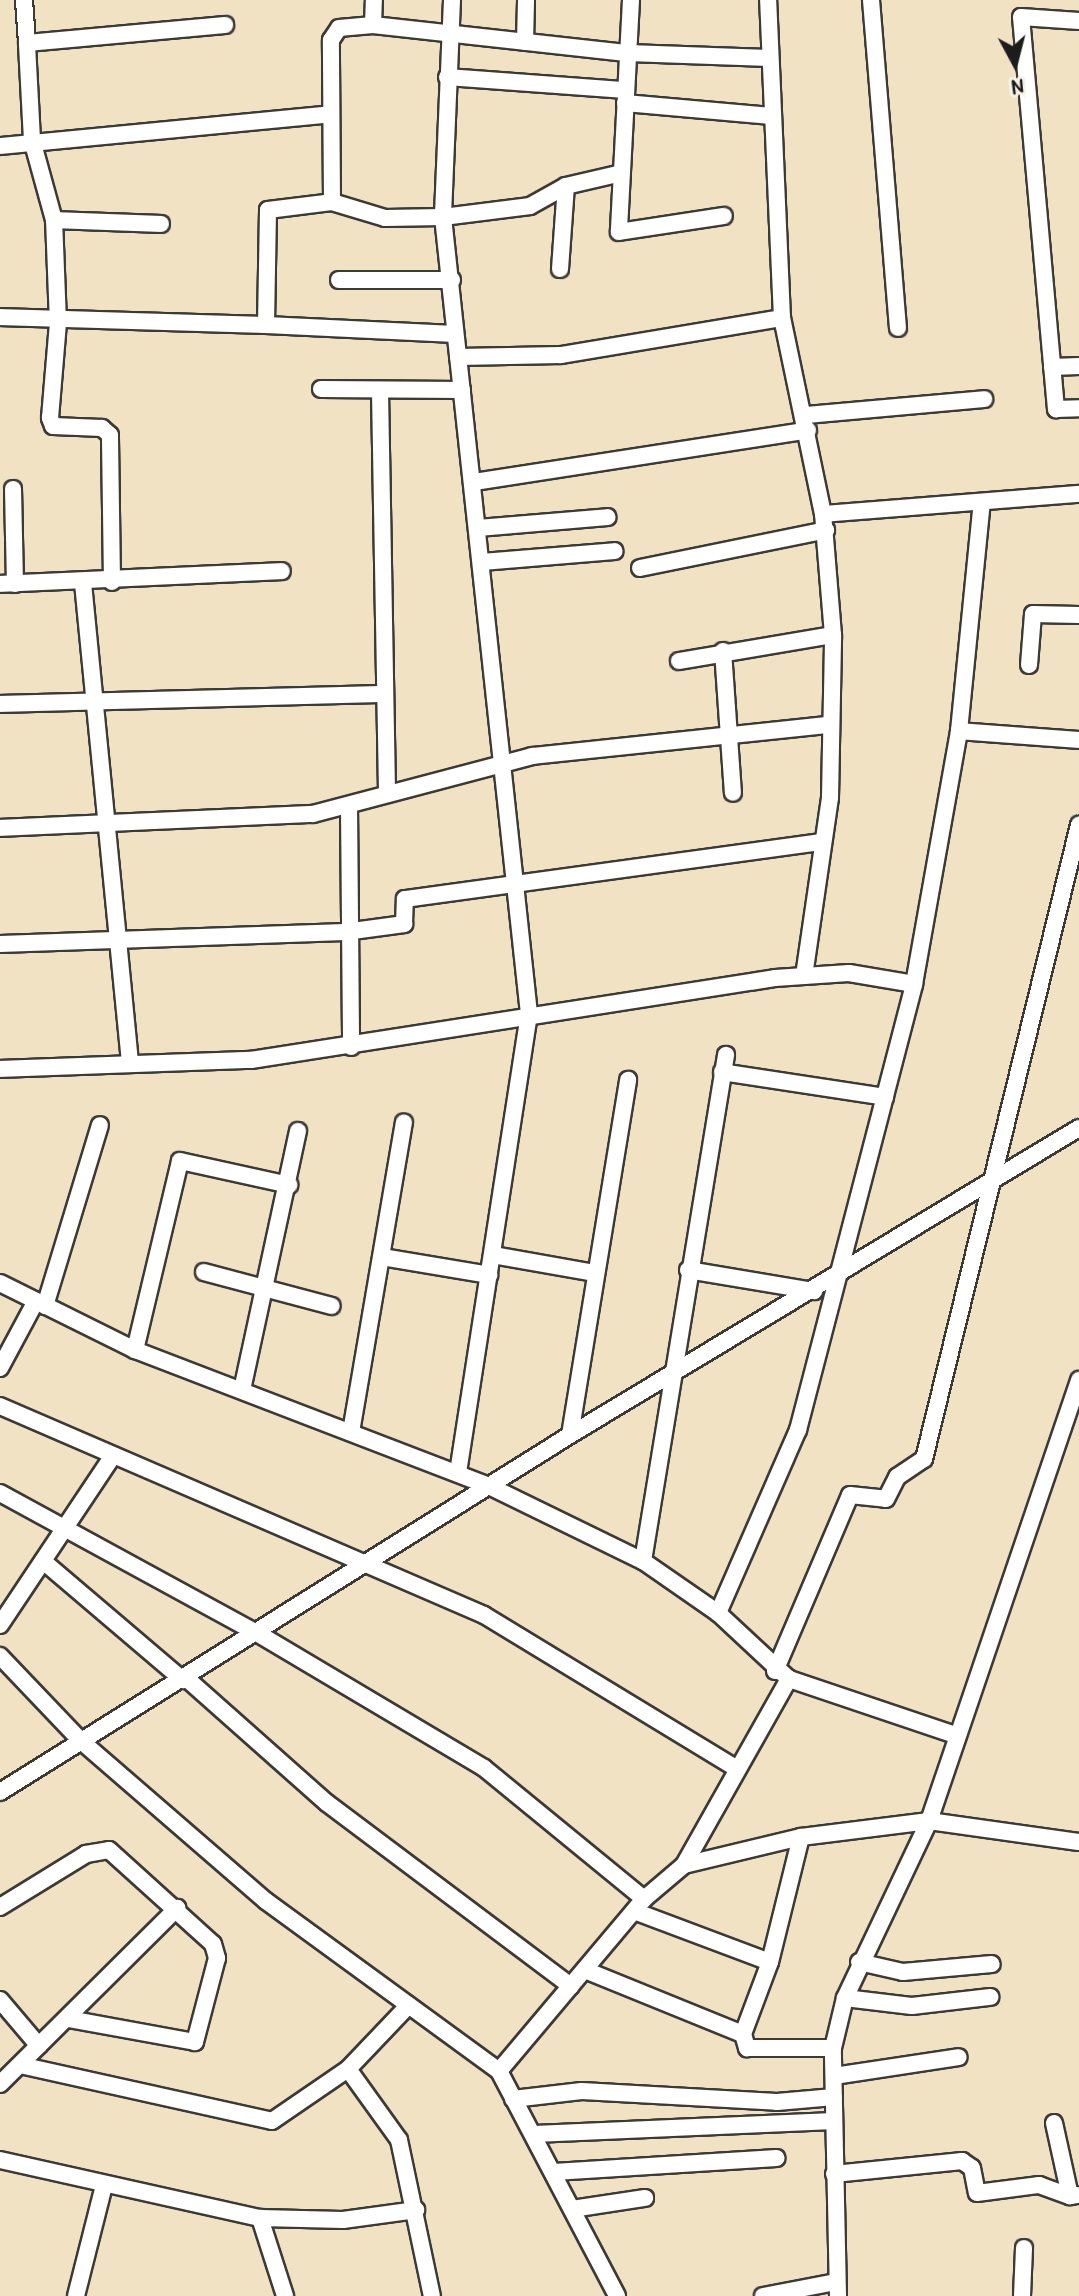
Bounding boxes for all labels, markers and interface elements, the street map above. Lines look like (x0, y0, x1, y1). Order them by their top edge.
north arrow (975, 24, 1055, 104)
text: N (1010, 72, 1026, 103)

